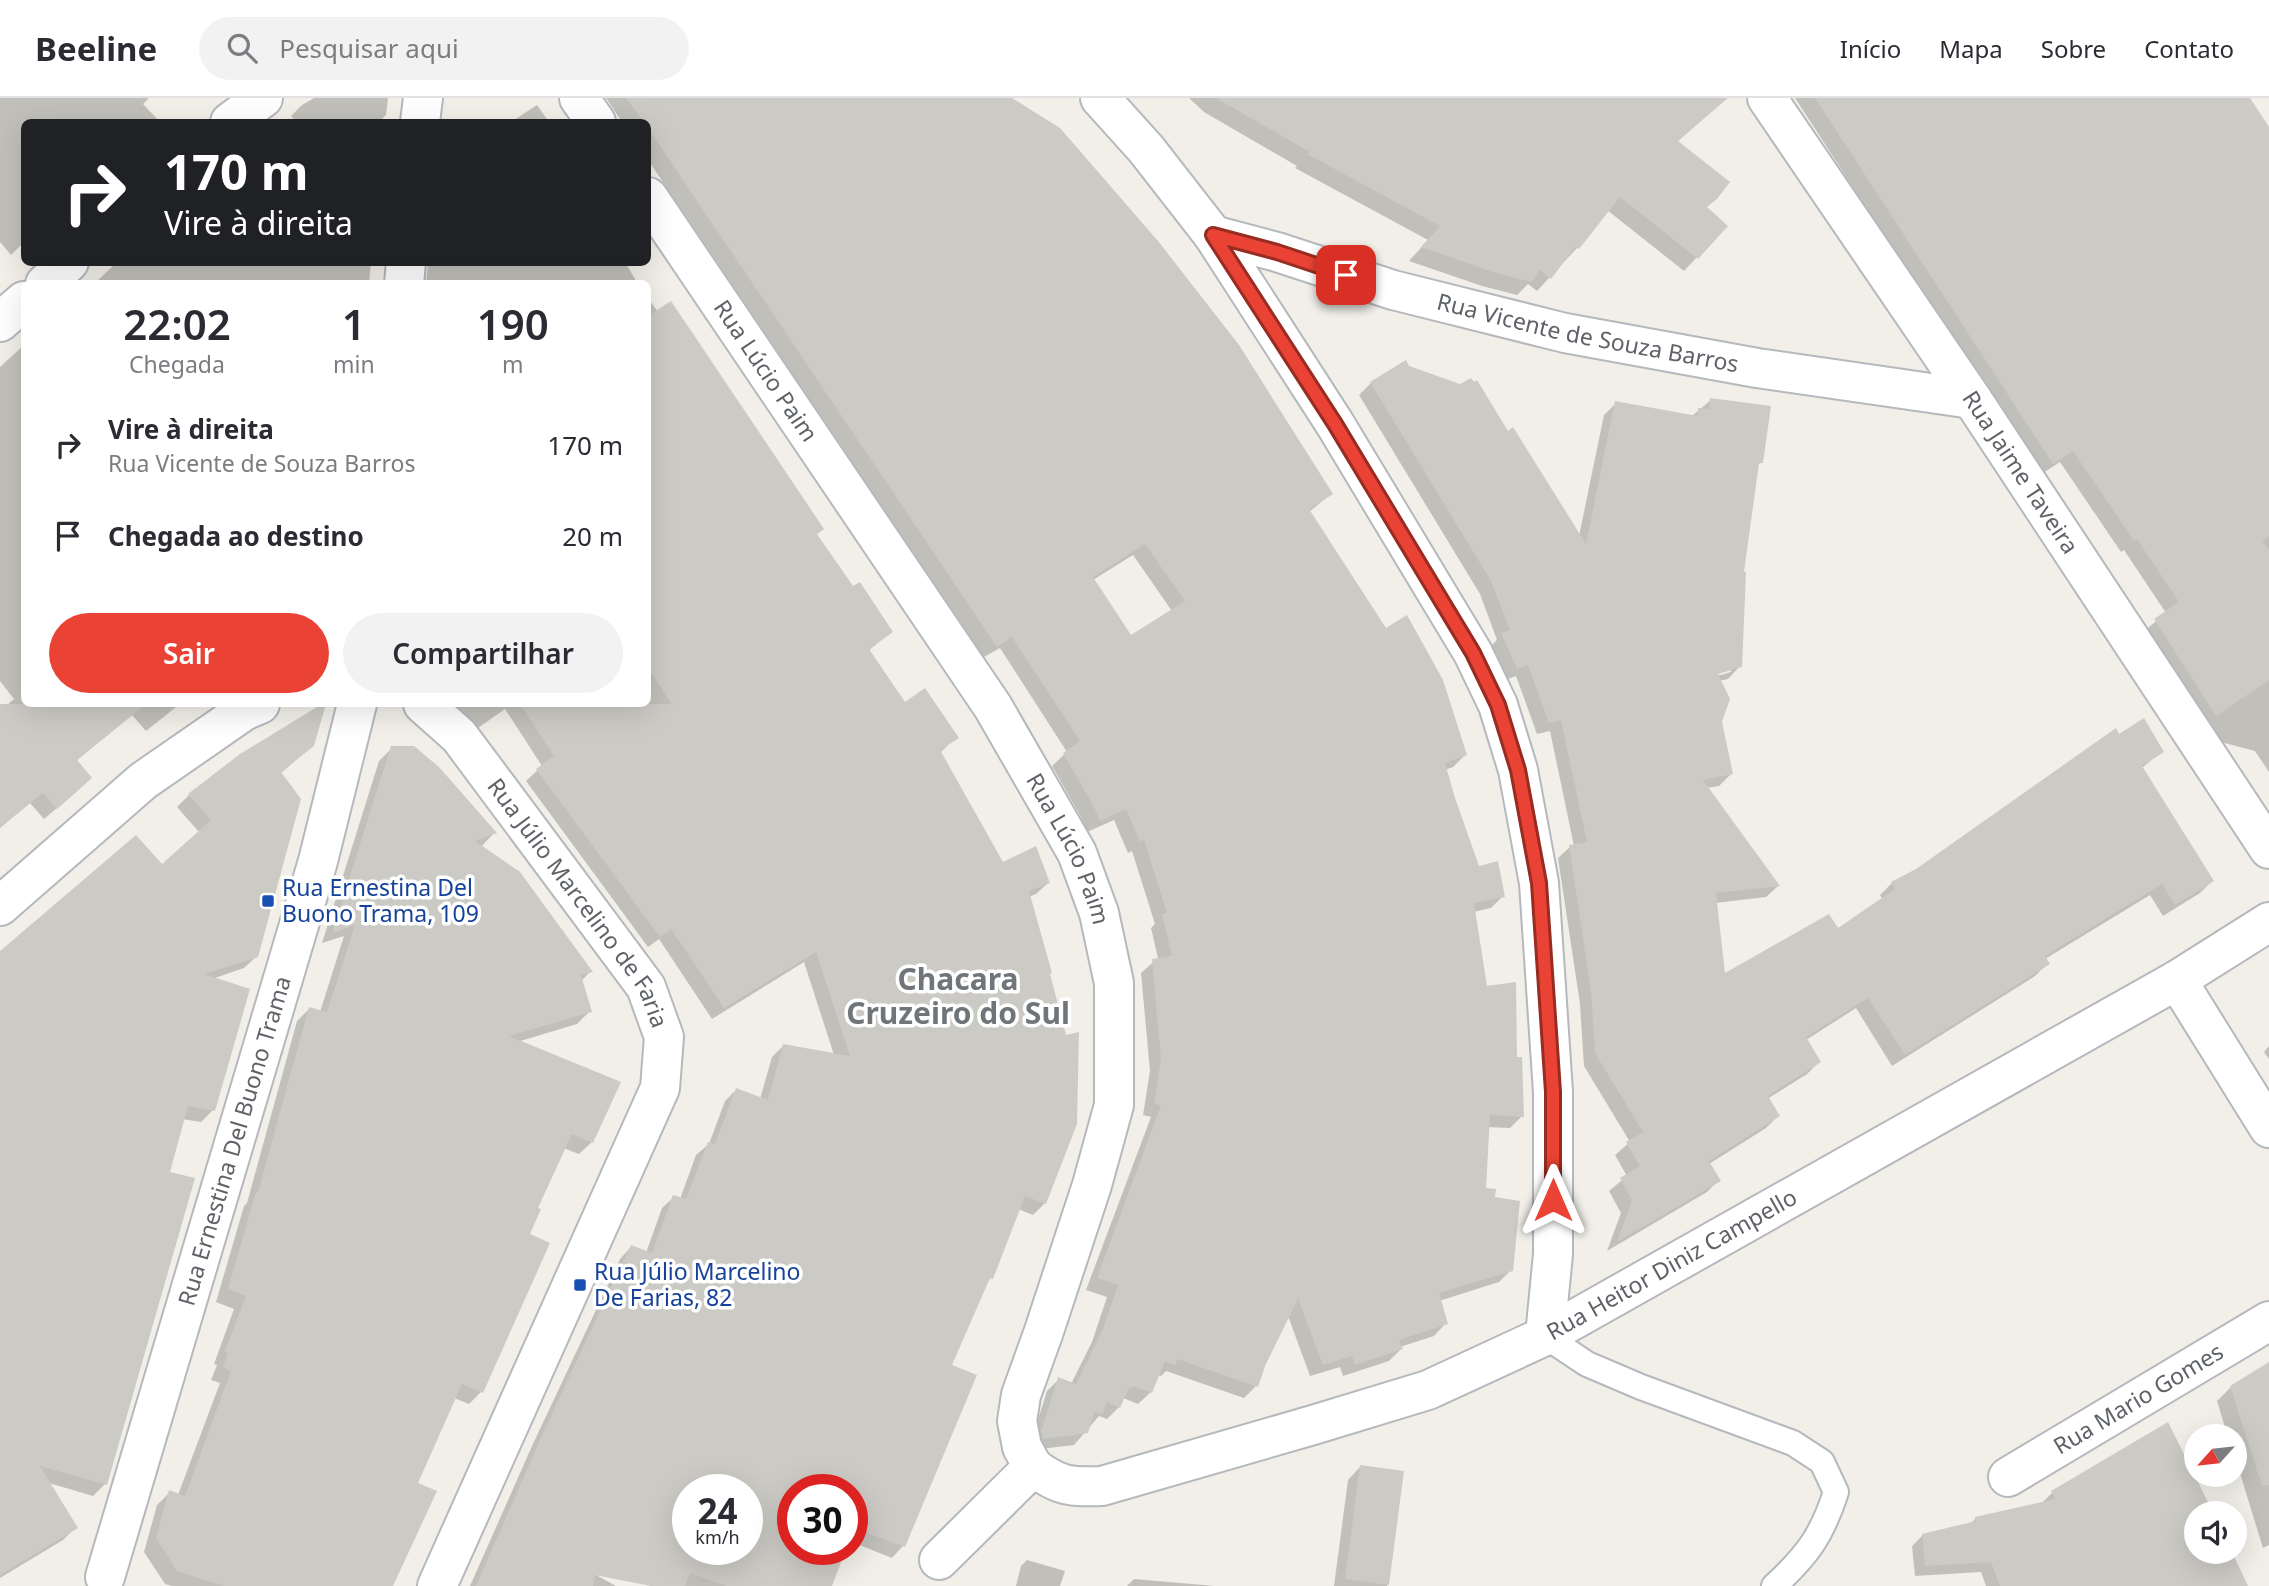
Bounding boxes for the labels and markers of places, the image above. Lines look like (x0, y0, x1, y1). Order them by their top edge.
pin (1316, 245, 1376, 305)
place label: Rua Ernestina Del Buono Trama, 109 (282, 871, 479, 929)
marker: Rua Ernestina Del Buono Trama, 109 (260, 893, 276, 909)
place label: Rua Júlio Marcelino De Farias, 82 (594, 1255, 800, 1313)
marker: Rua Júlio Marcelino De Farias, 82 (572, 1277, 588, 1293)

